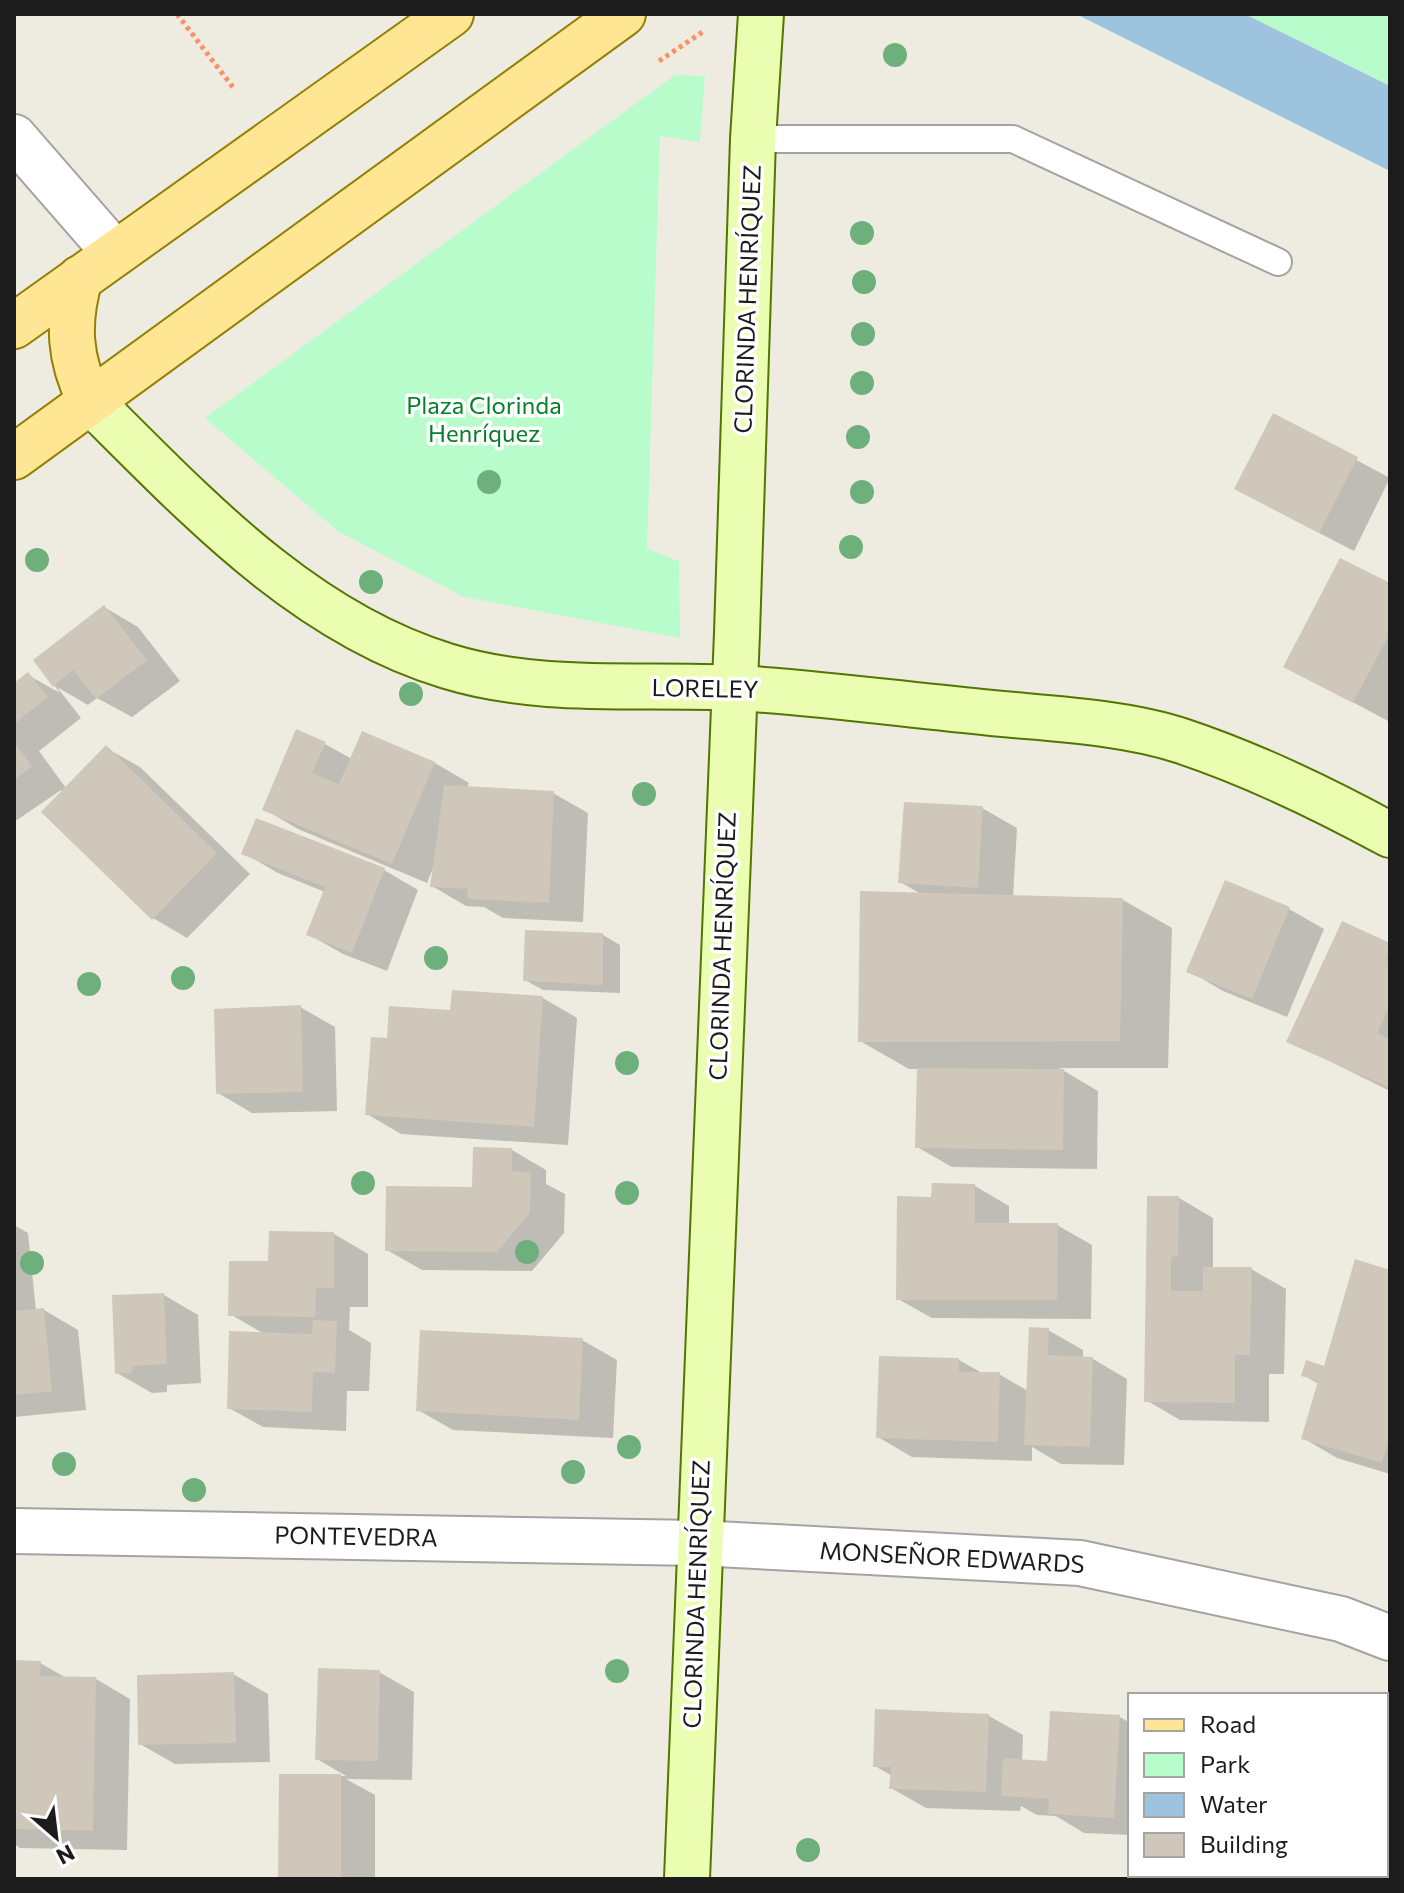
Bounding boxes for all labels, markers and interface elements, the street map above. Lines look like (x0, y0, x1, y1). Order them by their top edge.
street label: CLORINDA HENRÍQUEZ (727, 164, 766, 434)
park label: Plaza Clorinda Henríquez (406, 390, 562, 447)
street label: LORELEY (651, 672, 759, 703)
street label: CLORINDA HENRÍQUEZ (702, 811, 741, 1081)
street label: CLORINDA HENRÍQUEZ (676, 1459, 715, 1729)
street label: PONTEVEDRA (274, 1520, 438, 1551)
street label: MONSEÑOR EDWARDS (819, 1535, 1085, 1578)
legend (1128, 1693, 1388, 1877)
text: Road (1200, 1709, 1256, 1738)
text: Park (1200, 1749, 1250, 1778)
text: Water (1200, 1789, 1268, 1818)
north arrow (16, 1797, 96, 1877)
text: Building (1200, 1829, 1288, 1858)
text: N (52, 1839, 79, 1871)

